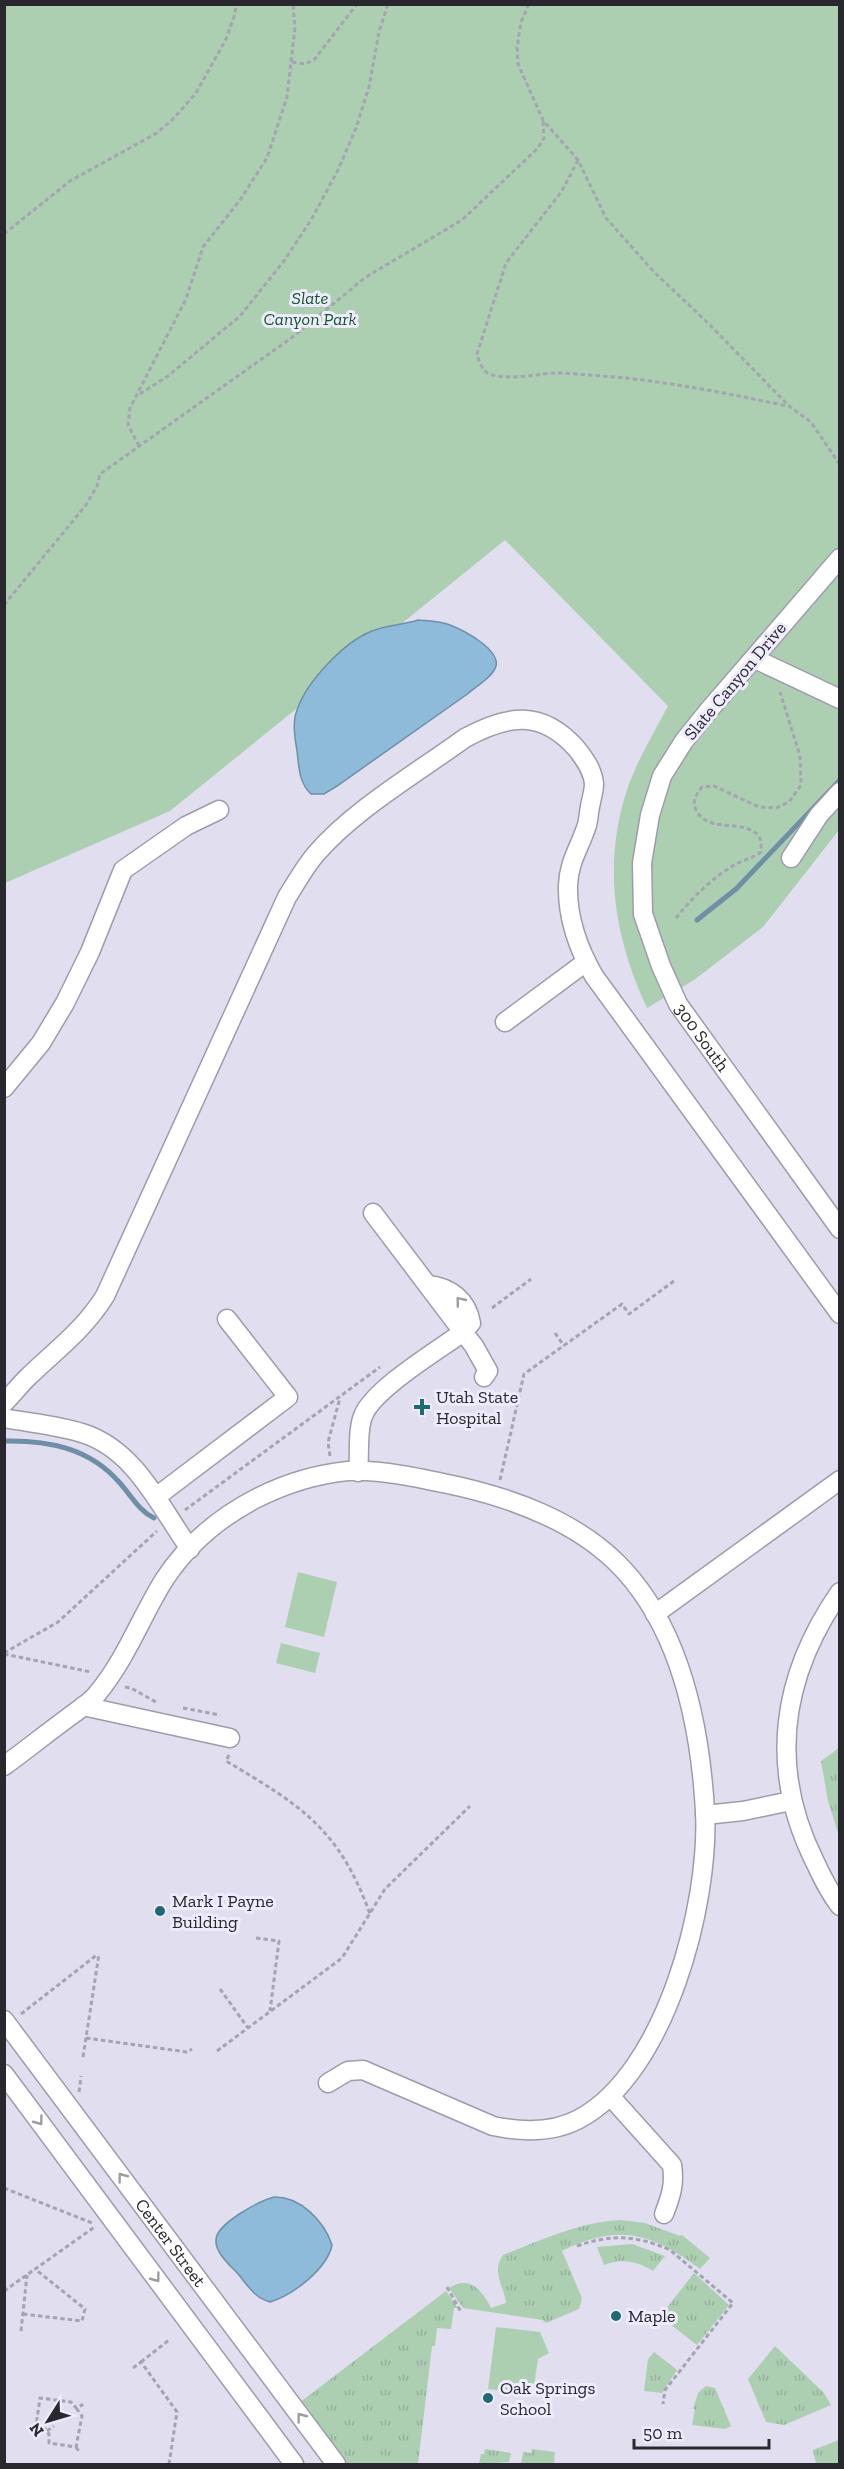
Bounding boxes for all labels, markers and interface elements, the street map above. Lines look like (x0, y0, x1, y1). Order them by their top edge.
park label: Slate Canyon Park (264, 287, 356, 330)
street label: Slate Canyon Drive (679, 617, 791, 745)
street label: 300 South (670, 999, 734, 1076)
one-way arrow (456, 1297, 467, 1308)
place label: Utah State Hospital (436, 1386, 518, 1429)
marker: Utah State Hospital (413, 1398, 431, 1416)
place label: Mark I Payne Building (172, 1890, 274, 1933)
marker: Mark I Payne Building (153, 1904, 167, 1918)
one-way arrow (32, 2114, 43, 2125)
one-way arrow (118, 2172, 129, 2183)
street label: Center Street (130, 2194, 211, 2291)
one-way arrow (148, 2271, 159, 2282)
place label: Maple (628, 2305, 676, 2327)
marker: Maple (609, 2309, 623, 2323)
place label: Oak Springs School (500, 2377, 595, 2420)
north arrow (18, 2391, 78, 2451)
marker: Oak Springs School (481, 2391, 495, 2405)
scale bar (634, 2412, 769, 2450)
one-way arrow (297, 2413, 308, 2424)
text: N (25, 2419, 48, 2440)
text: 50 m (643, 2422, 683, 2444)

